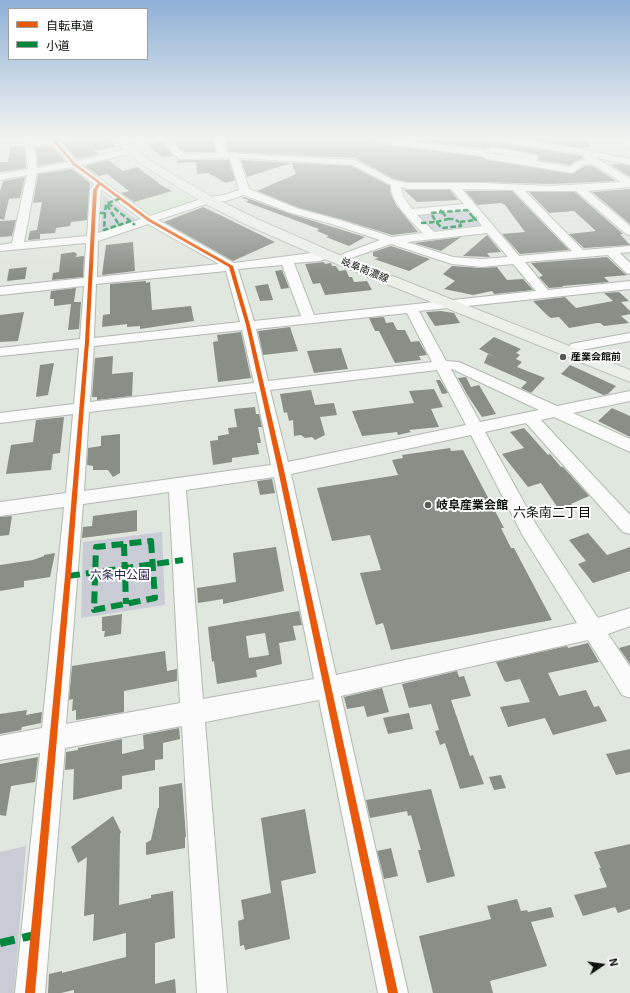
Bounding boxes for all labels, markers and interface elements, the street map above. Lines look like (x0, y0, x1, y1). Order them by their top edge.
legend (8, 8, 148, 60)
text: 自転車道 (46, 18, 94, 32)
text: 小道 (46, 38, 70, 52)
street label: 岐阜南濃線 (340, 255, 390, 285)
place label: 産業会館前 (571, 351, 621, 363)
marker: 産業会館前 (558, 352, 568, 362)
place label: 岐阜産業会館 (436, 498, 508, 512)
marker: 岐阜産業会館 (423, 500, 433, 510)
district label: 六条南二丁目 (513, 505, 591, 521)
park label: 六条中公園 (90, 568, 150, 582)
north arrow (582, 945, 622, 985)
text: N (607, 957, 621, 968)

